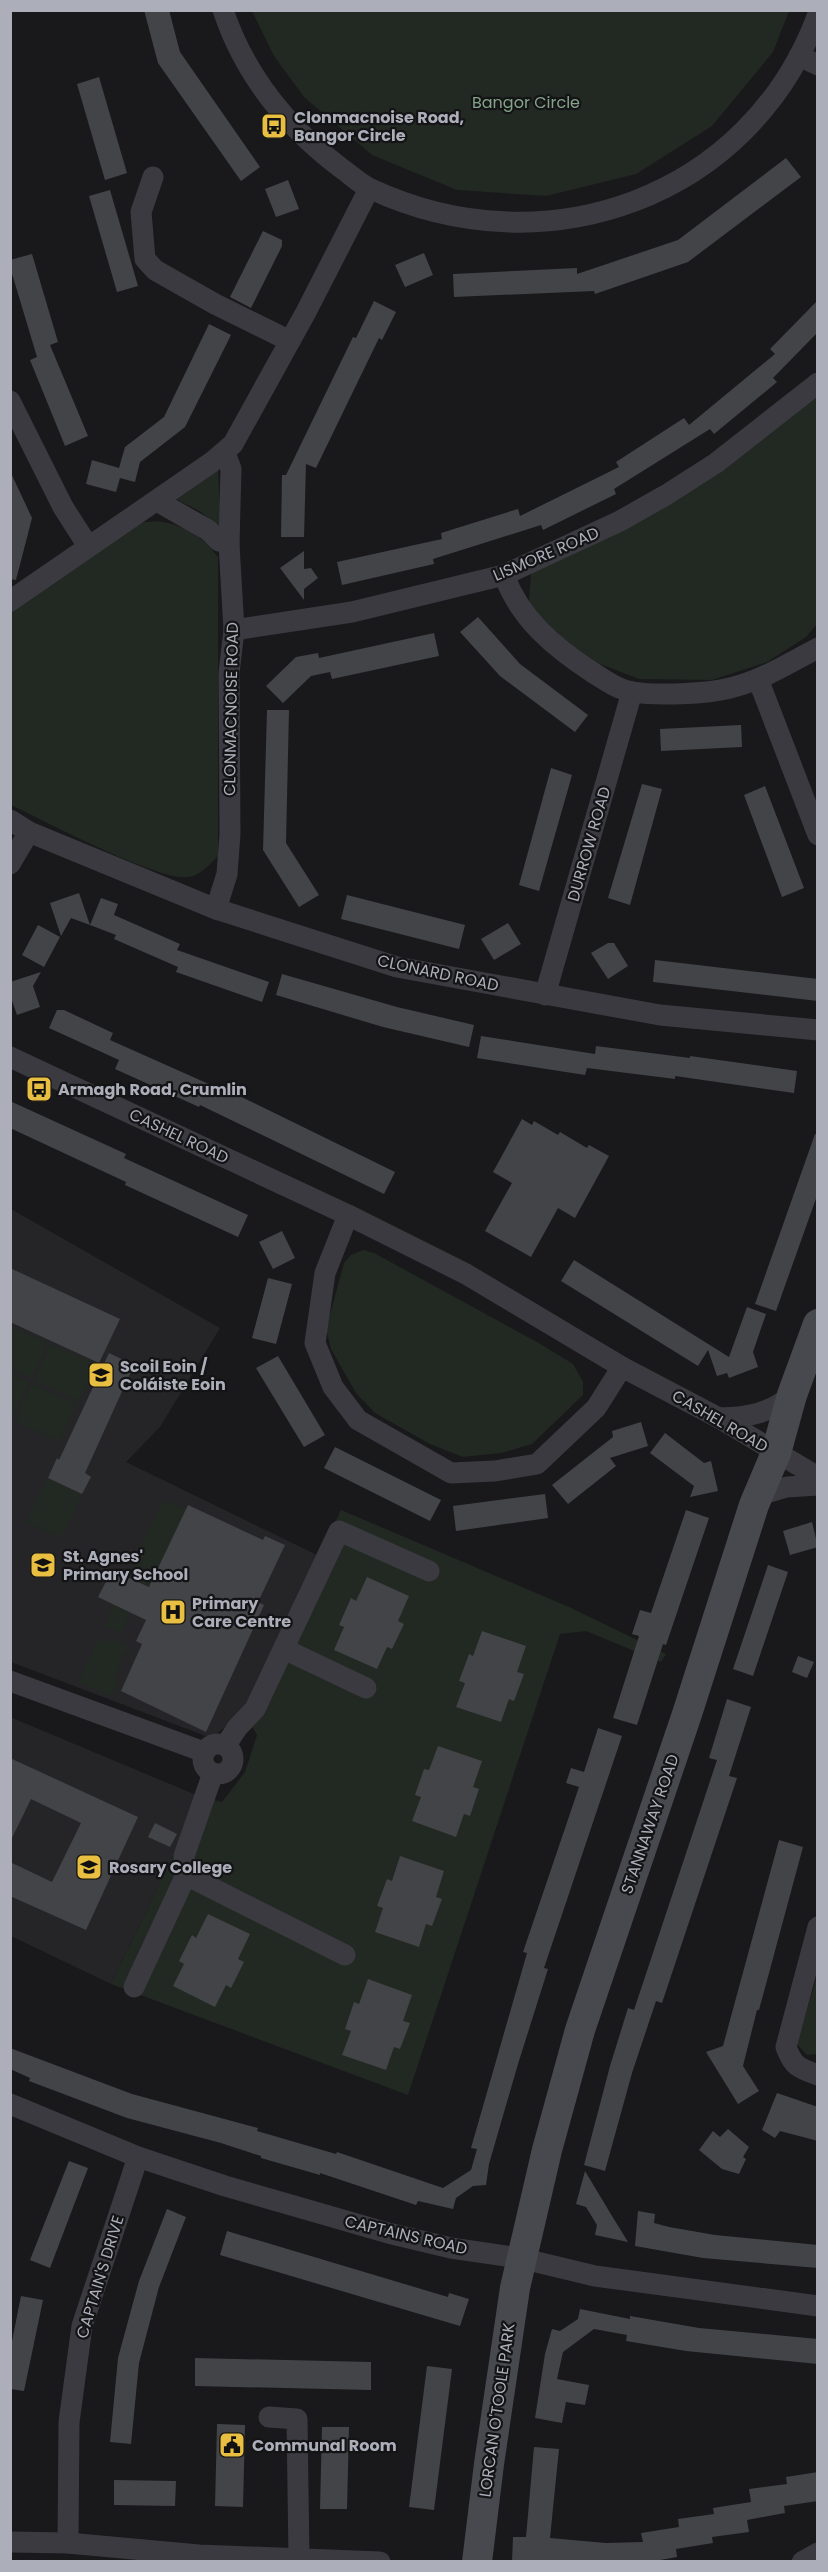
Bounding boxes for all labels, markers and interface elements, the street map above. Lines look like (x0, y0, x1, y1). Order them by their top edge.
park label: Bangor Circle (472, 91, 580, 114)
place label: Clonmacnoise Road, Bangor Circle (294, 106, 464, 147)
bus stop icon: Clonmacnoise Road, Bangor Circle (259, 111, 289, 141)
street label: LISMORE ROAD (489, 521, 603, 587)
street label: CLONMACNOISE ROAD (218, 622, 244, 796)
street label: DURROW ROAD (562, 784, 616, 904)
street label: CLONARD ROAD (375, 949, 501, 997)
bus stop icon: Armagh Road, Crumlin (24, 1074, 54, 1104)
place label: Armagh Road, Crumlin (58, 1078, 247, 1101)
street label: CASHEL ROAD (125, 1103, 233, 1169)
place label: Scoil Eoin / Coláiste Eoin (120, 1355, 226, 1396)
school or university icon: Scoil Eoin / Coláiste Eoin (86, 1360, 116, 1390)
street label: CASHEL ROAD (668, 1384, 772, 1458)
place label: St. Agnes' Primary School (63, 1545, 188, 1586)
school or university icon: St. Agnes' Primary School (28, 1550, 58, 1580)
place label: Primary Care Centre (192, 1592, 291, 1633)
hospital icon: Primary Care Centre (158, 1597, 188, 1627)
street label: STANNAWAY ROAD (615, 1751, 685, 1897)
school or university icon: Rosary College (74, 1852, 104, 1882)
place label: Rosary College (109, 1856, 232, 1879)
street label: CAPTAINS ROAD (342, 2210, 470, 2260)
street label: CAPTAIN'S DRIVE (70, 2213, 130, 2341)
street label: LORCAN O'TOOLE PARK (473, 2321, 521, 2499)
public building icon: Communal Room (217, 2430, 247, 2460)
place label: Communal Room (252, 2434, 397, 2457)

